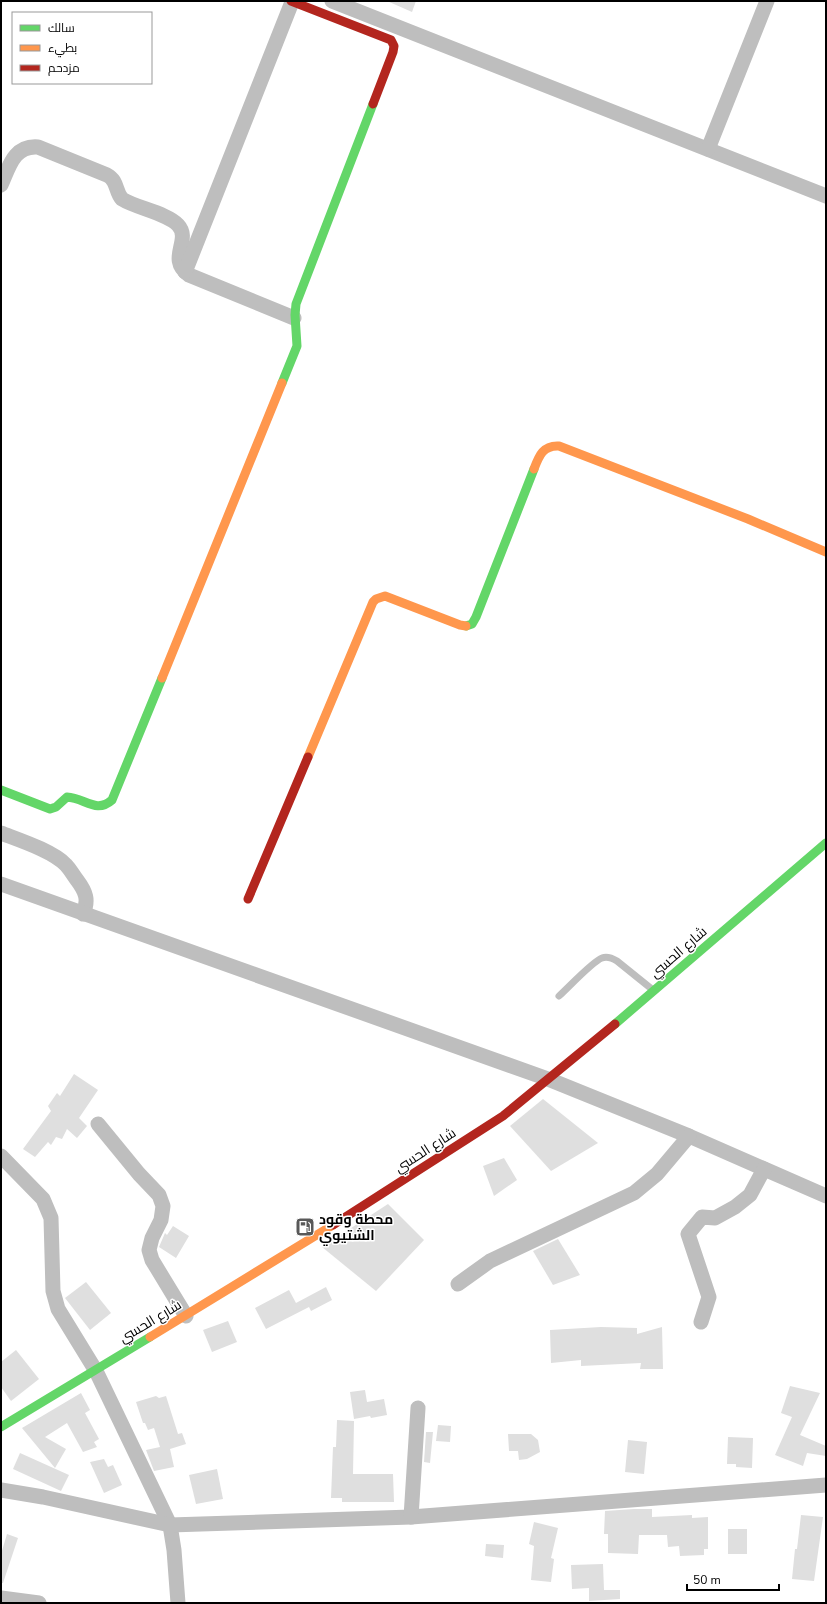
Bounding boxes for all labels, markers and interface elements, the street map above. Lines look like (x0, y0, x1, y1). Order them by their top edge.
legend (12, 12, 152, 84)
text: سالك (48, 20, 75, 36)
text: بطيء (48, 40, 77, 58)
text: مزدحم (48, 60, 80, 76)
street label: شارع الحسي (646, 922, 712, 983)
street label: شارع الحسي (391, 1123, 460, 1178)
place label: محطة وقود الشتيوي (319, 1210, 393, 1246)
fuel station icon: محطة وقود الشتيوي (294, 1216, 316, 1238)
street label: شارع الحسي (115, 1295, 186, 1348)
scale bar (687, 1566, 779, 1592)
text: 50 m (693, 1572, 721, 1588)

